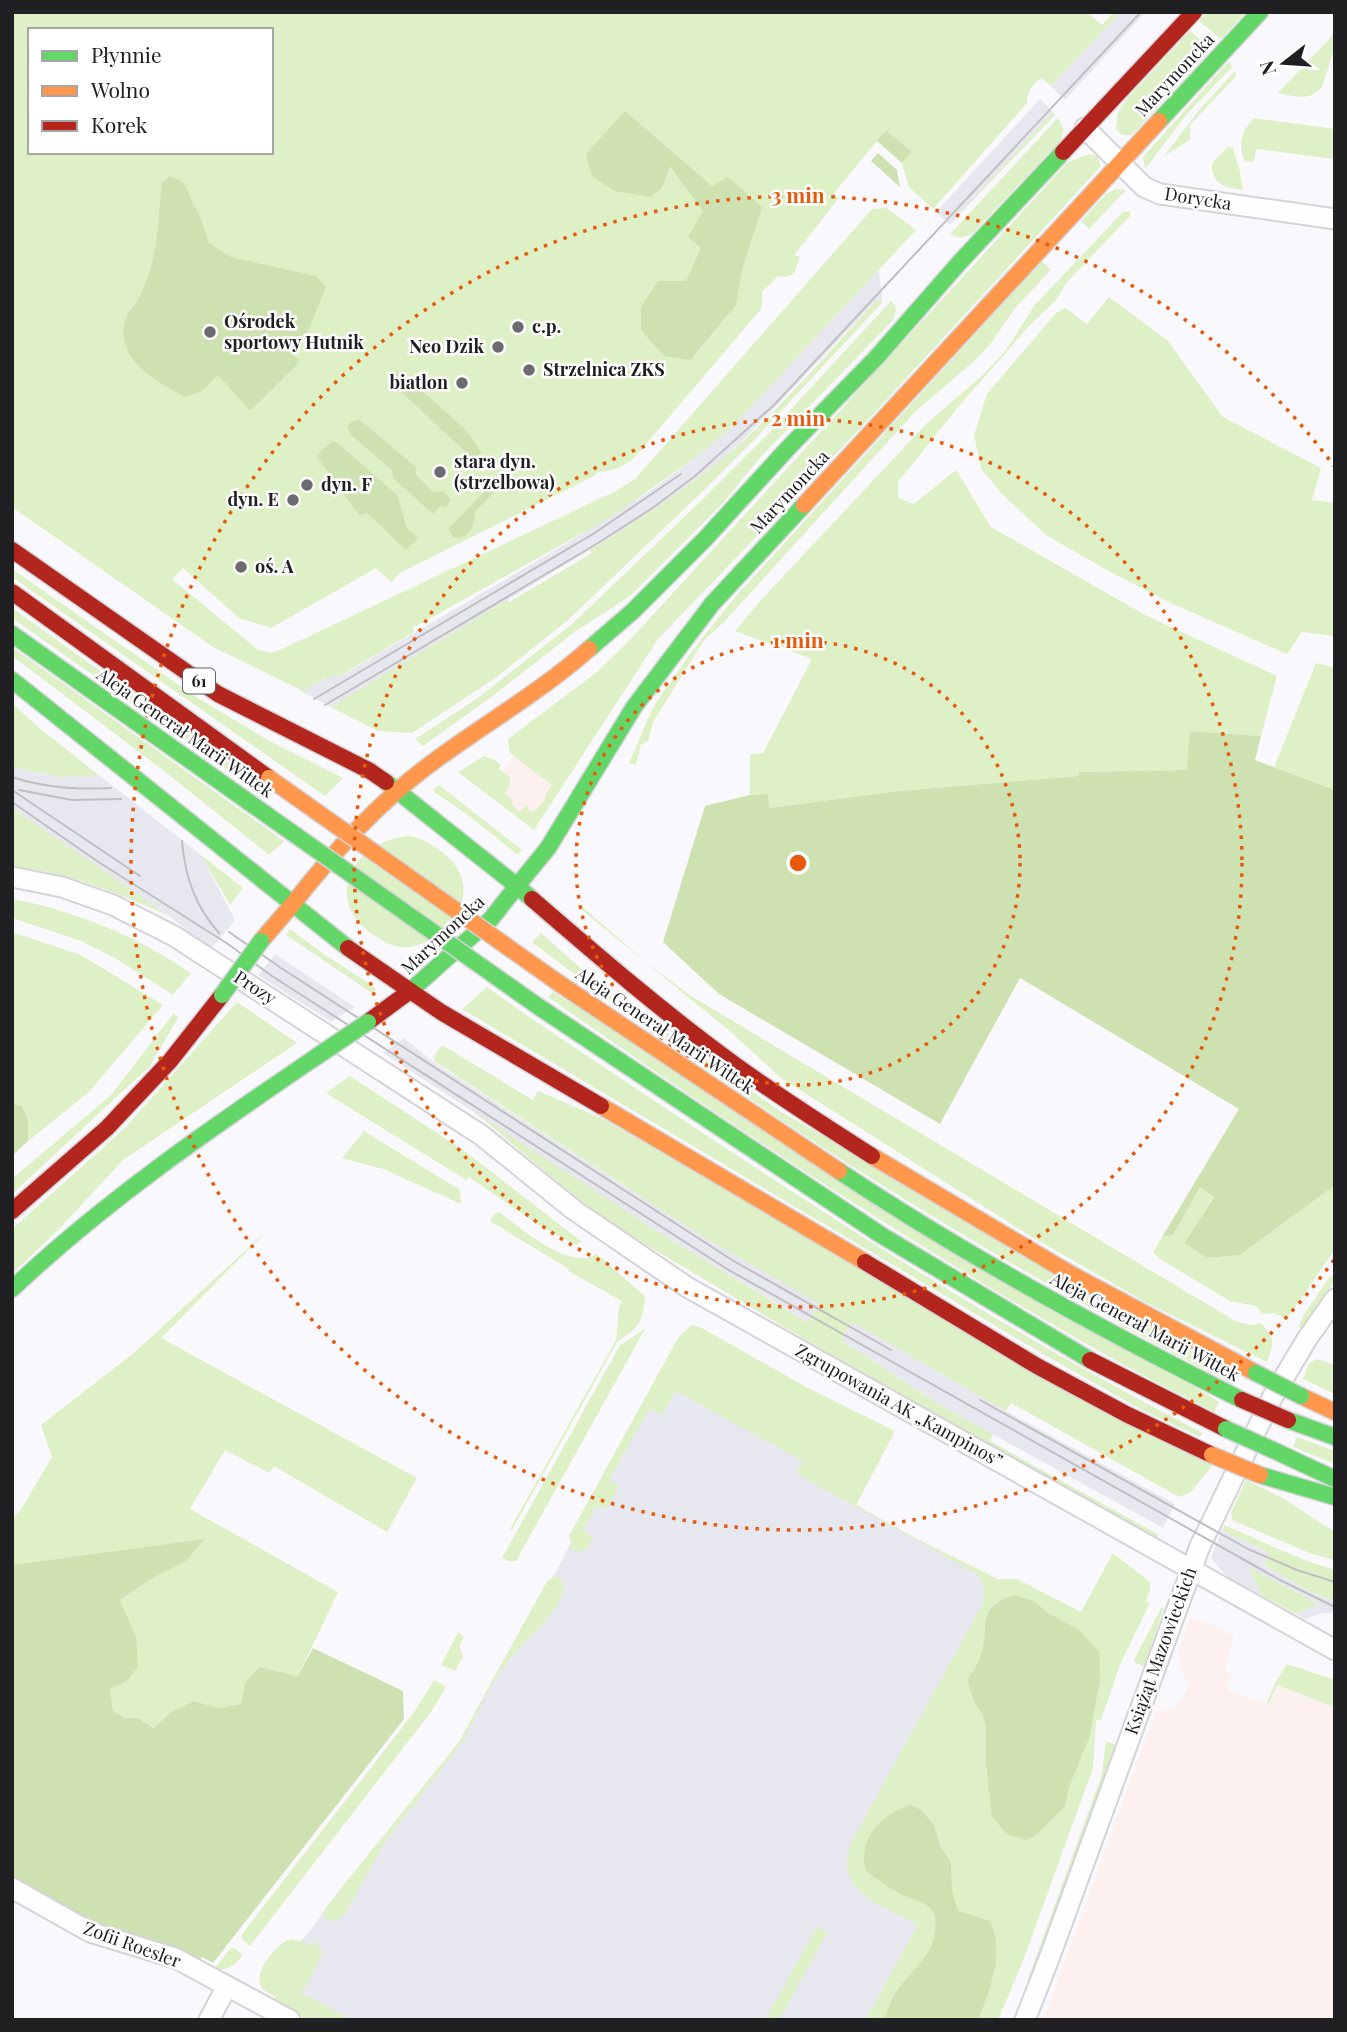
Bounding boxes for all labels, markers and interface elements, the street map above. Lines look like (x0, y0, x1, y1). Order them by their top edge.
street label: Marymoncka (1129, 27, 1219, 121)
legend (28, 28, 273, 154)
north arrow (1249, 28, 1319, 98)
text: Płynnie (91, 40, 162, 68)
text: N (1252, 58, 1281, 79)
text: Wolno (90, 75, 150, 103)
text: Korek (91, 110, 148, 138)
text: 3 min (771, 180, 825, 208)
street label: Dorycka (1163, 181, 1233, 215)
place label: Ośrodek sportowy Hutnik (224, 309, 364, 354)
place label: c.p. (532, 314, 561, 338)
marker: c.p. (510, 319, 526, 335)
marker: Ośrodek sportowy Hutnik (202, 324, 218, 340)
place label: Neo Dzik (409, 334, 484, 358)
marker: Neo Dzik (490, 339, 506, 355)
place label: Strzelnica ZKS (543, 357, 665, 381)
marker: Strzelnica ZKS (521, 362, 537, 378)
place label: biatlon (389, 370, 448, 394)
marker: biatlon (454, 375, 470, 391)
text: 2 min (771, 403, 825, 431)
street label: Marymoncka (744, 444, 834, 538)
place label: stara dyn. (strzelbowa) (454, 449, 555, 494)
marker: stara dyn. (strzelbowa) (432, 464, 448, 480)
place label: dyn. F (321, 472, 372, 496)
marker: dyn. F (299, 477, 315, 493)
place label: dyn. E (227, 487, 279, 511)
marker: dyn. E (285, 492, 301, 508)
place label: oś. A (255, 554, 295, 578)
marker: oś. A (233, 559, 249, 575)
text: 1 min (772, 625, 824, 653)
street label: Aleja Generał Marii Wittek (92, 661, 279, 803)
road number: 61 (183, 668, 215, 694)
centre of rings (786, 851, 810, 875)
street label: Marymoncka (395, 889, 489, 979)
street label: Aleja Generał Marii Wittek (571, 961, 760, 1099)
street label: Prozy (230, 965, 281, 1010)
street label: Aleja Generał Marii Wittek (1046, 1266, 1244, 1386)
street label: Zgrupowania AK „Kampinos” (791, 1338, 1008, 1472)
street label: Książąt Mazowieckich (1119, 1563, 1202, 1738)
street label: Zofii Roesler (80, 1915, 184, 1973)

